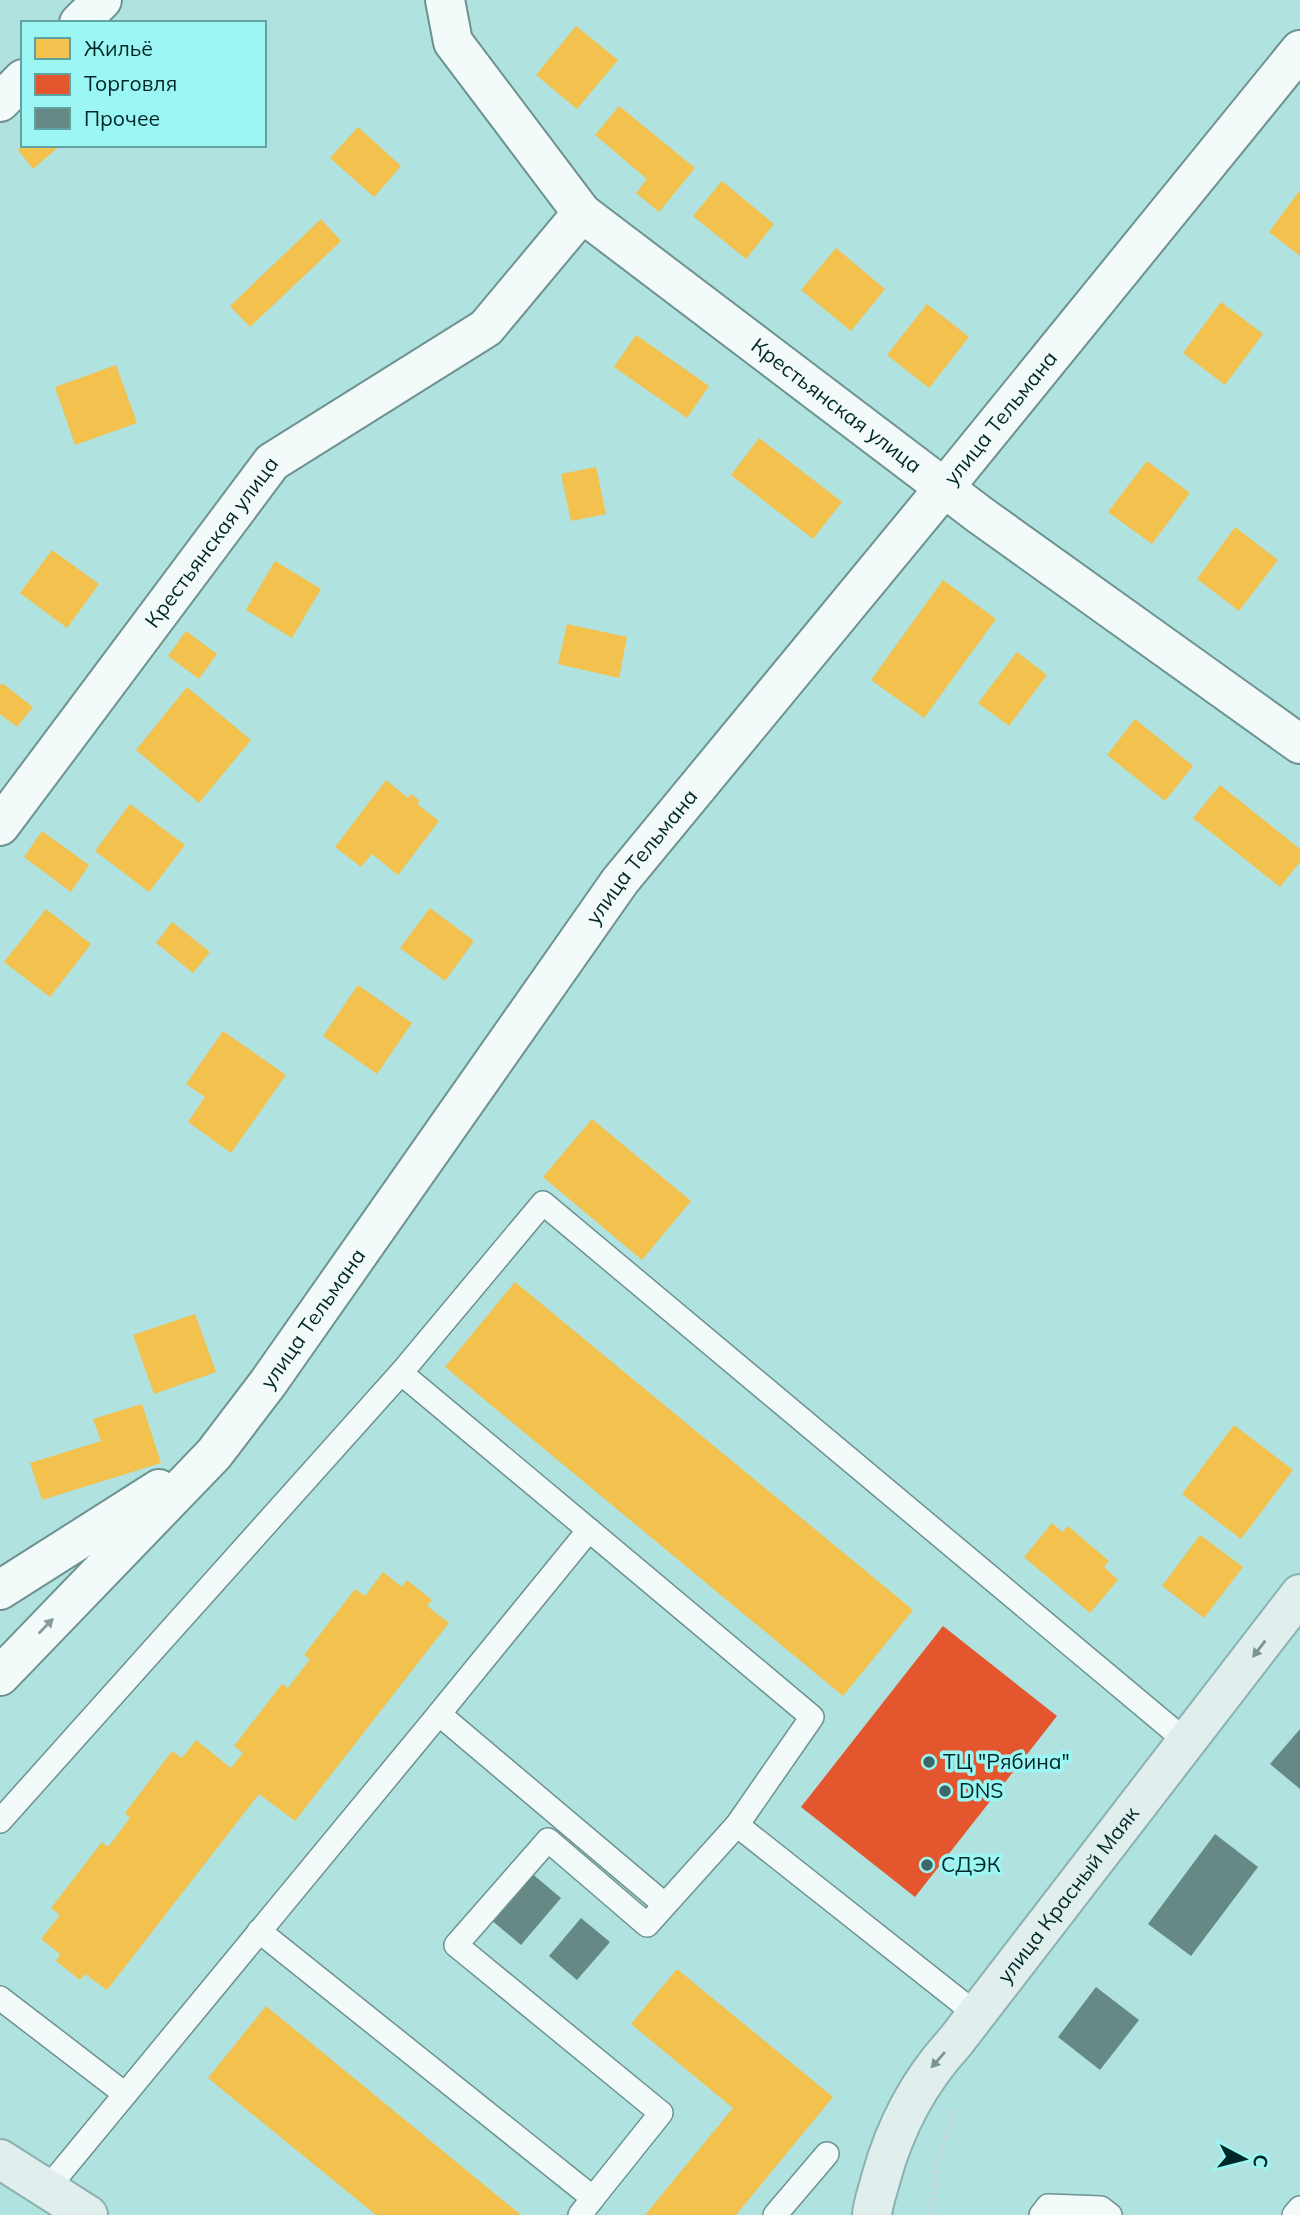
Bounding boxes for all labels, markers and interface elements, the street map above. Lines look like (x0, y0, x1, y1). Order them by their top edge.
legend (21, 21, 266, 147)
text: Жильё (84, 35, 153, 61)
text: Торговля (84, 70, 177, 96)
text: Прочее (84, 105, 160, 131)
street label: Крестьянская улица (746, 332, 927, 478)
street label: улица Тельмана (938, 345, 1062, 490)
street label: Крестьянская улица (139, 451, 284, 633)
street label: улица Тельмана (580, 783, 703, 929)
street label: улица Тельмана (254, 1243, 370, 1393)
one-way arrow (38, 1617, 55, 1634)
one-way arrow (1251, 1639, 1266, 1657)
place label: ТЦ "Рябина" (943, 1748, 1070, 1774)
marker: ТЦ "Рябина" (921, 1754, 937, 1770)
place label: DNS (959, 1777, 1003, 1803)
marker: DNS (937, 1783, 953, 1799)
street label: улица Красный Маяк (991, 1800, 1144, 1988)
place label: СДЭК (941, 1851, 1001, 1877)
marker: СДЭК (919, 1857, 935, 1873)
one-way arrow (930, 2051, 946, 2069)
north arrow (1209, 2124, 1279, 2194)
text: С (1248, 2153, 1274, 2169)

